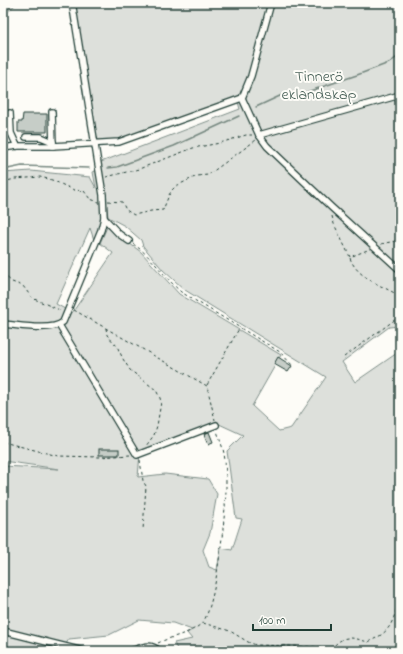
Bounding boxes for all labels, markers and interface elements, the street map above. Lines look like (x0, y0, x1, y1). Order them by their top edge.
park label: Tinnerö eklandskap (282, 65, 357, 107)
scale bar (253, 606, 331, 632)
text: 100 m (259, 612, 286, 630)

